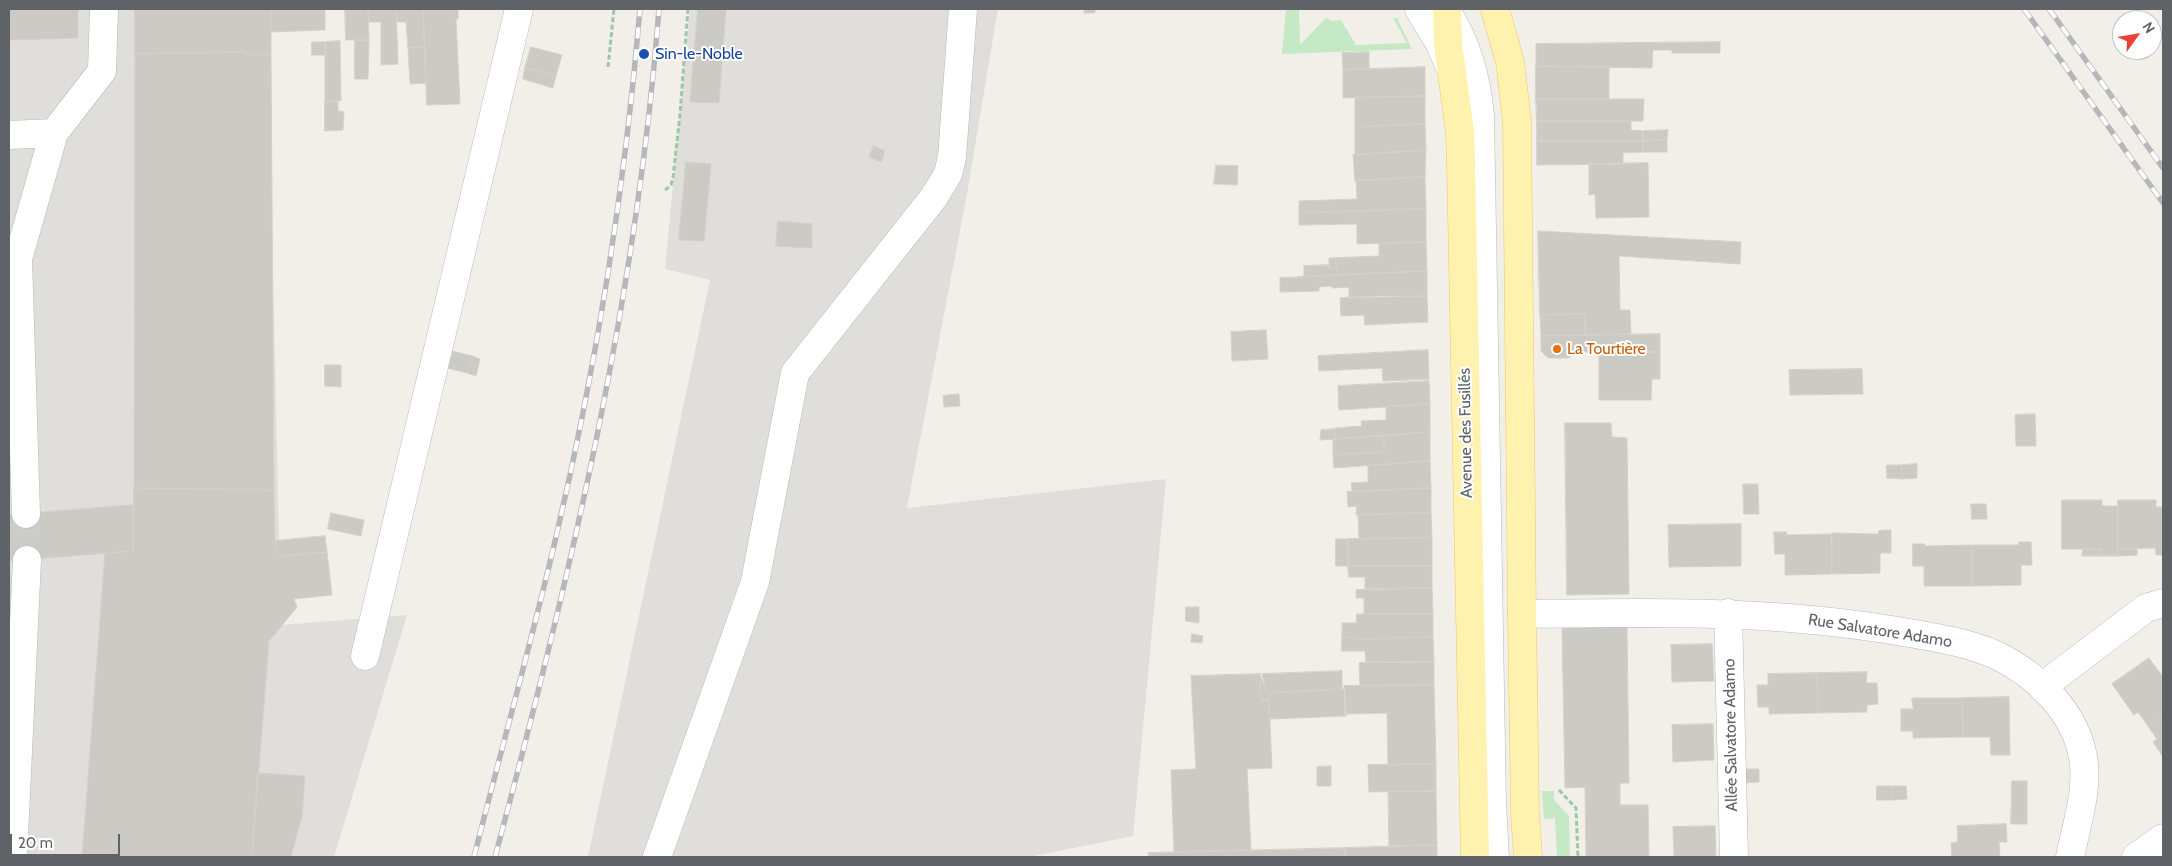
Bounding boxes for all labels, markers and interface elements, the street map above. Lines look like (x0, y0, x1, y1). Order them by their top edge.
north arrow (2112, 10, 2162, 60)
text: N (2139, 19, 2159, 37)
place label: Sin-le-Noble (655, 44, 743, 64)
marker: Sin-le-Noble (637, 47, 651, 61)
place label: La Tourtière (1567, 339, 1646, 359)
marker: La Tourtière (1551, 343, 1563, 355)
street label: Avenue des Fusillés (1455, 368, 1477, 498)
street label: Rue Salvatore Adamo (1807, 610, 1953, 652)
street label: Allée Salvatore Adamo (1720, 658, 1742, 812)
scale bar (12, 824, 122, 856)
text: 20 m (18, 834, 53, 852)

